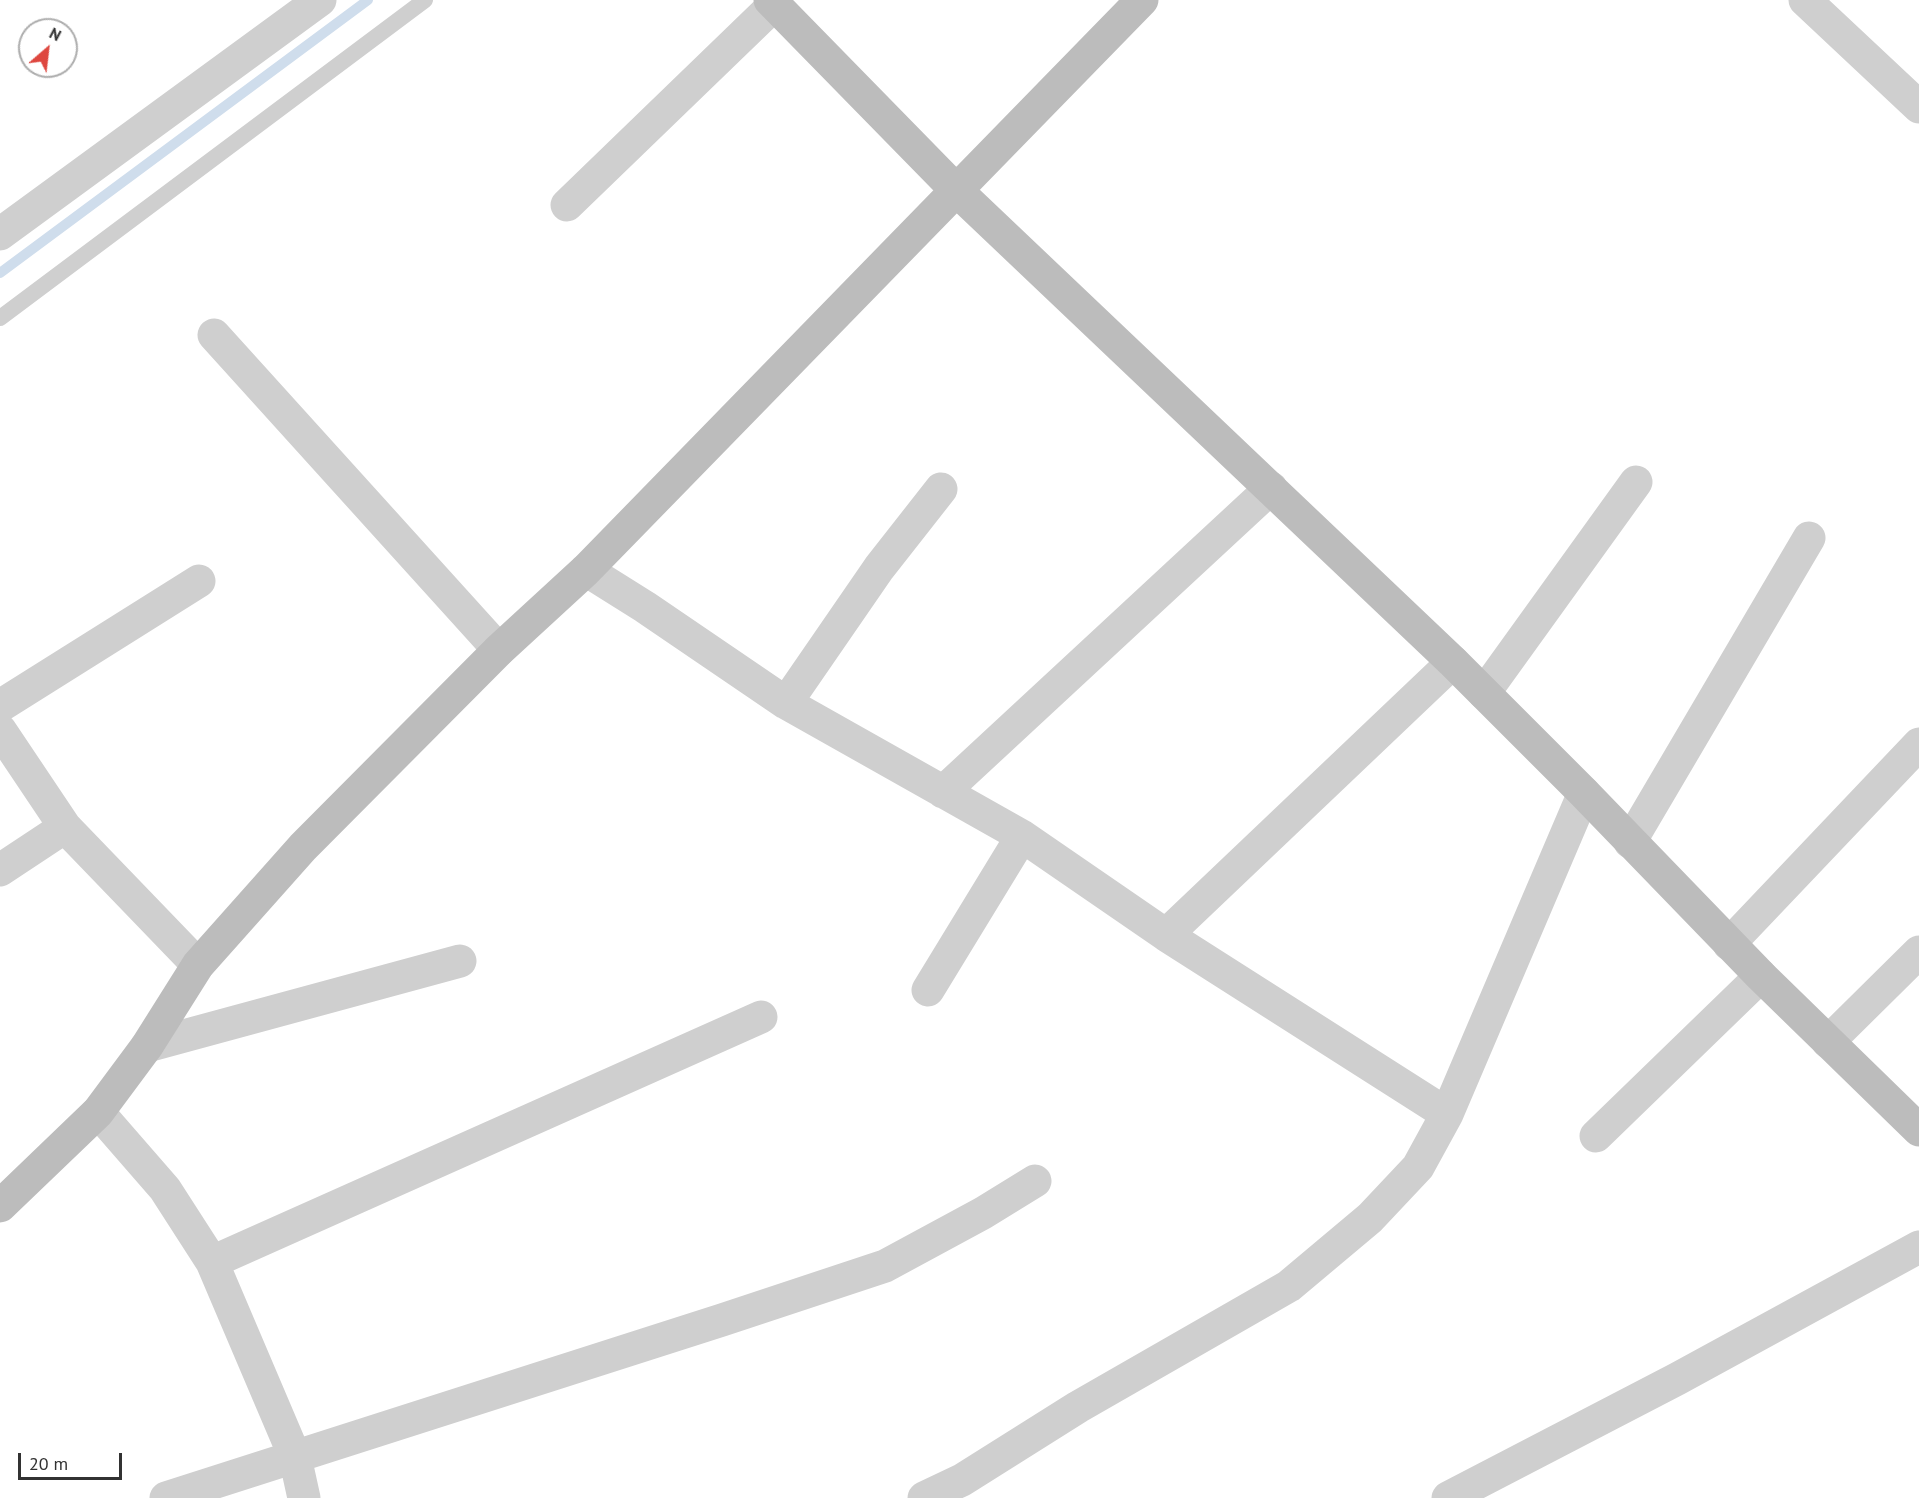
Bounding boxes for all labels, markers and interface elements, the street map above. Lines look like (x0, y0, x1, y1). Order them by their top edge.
north arrow (18, 18, 78, 78)
text: N (46, 23, 65, 45)
scale bar (21, 1441, 124, 1479)
text: 20 m (29, 1452, 68, 1475)

